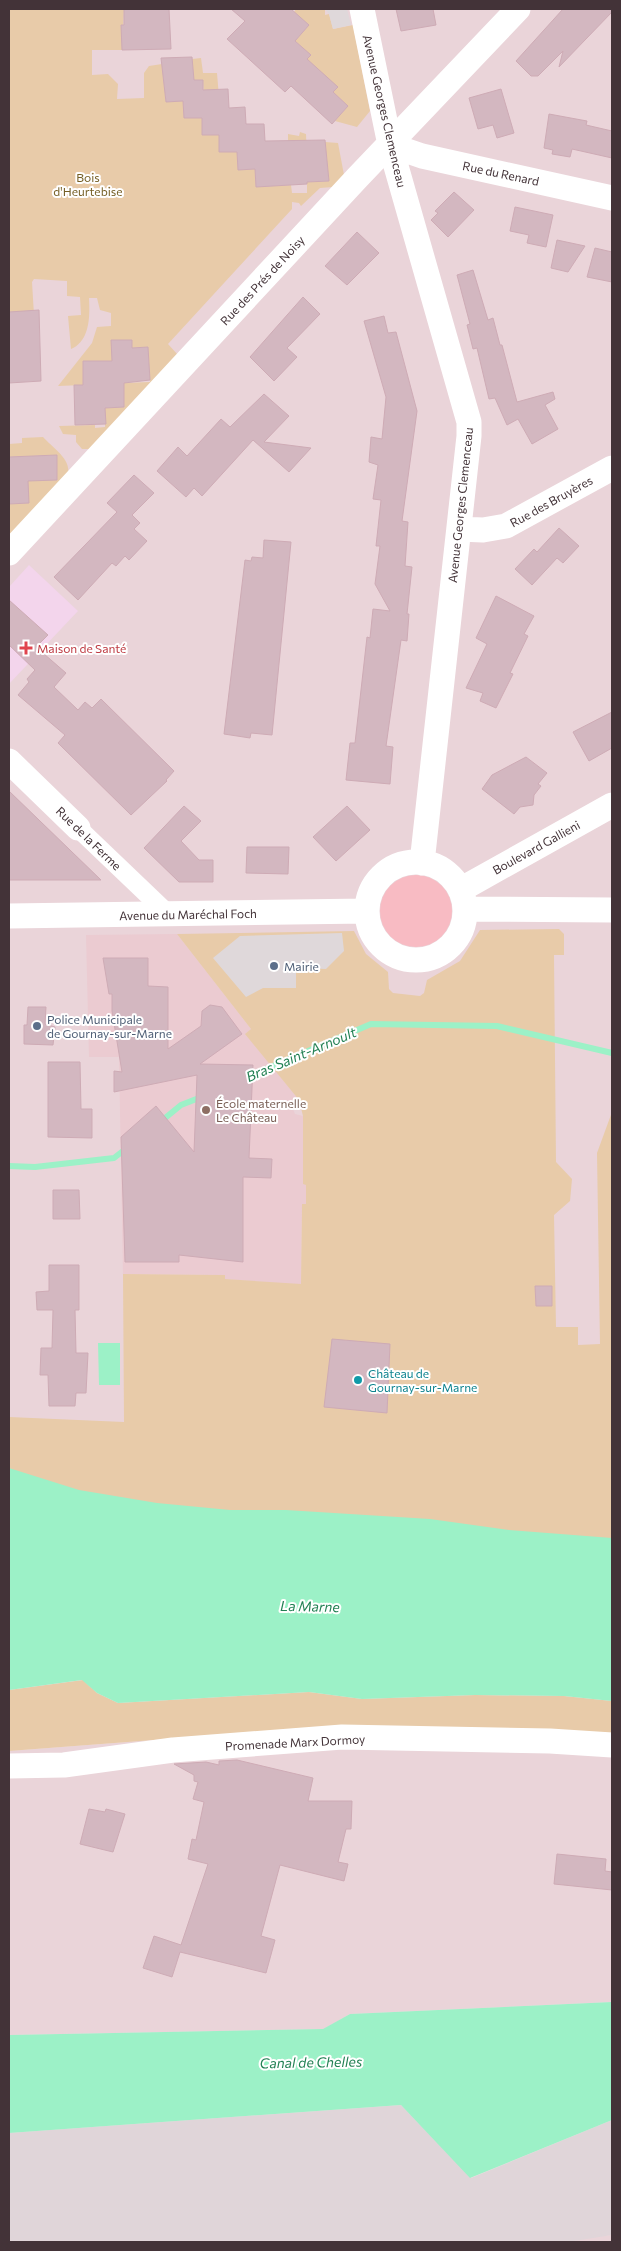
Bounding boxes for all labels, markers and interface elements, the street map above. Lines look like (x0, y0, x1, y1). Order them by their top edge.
street label: Avenue Georges Clemenceau (361, 33, 409, 189)
street label: Rue du Renard (461, 158, 541, 188)
park label: Bois d'Heurtebise (53, 170, 123, 198)
street label: Rue des Prés de Noisy (217, 232, 307, 328)
street label: Avenue Georges Clemenceau (445, 427, 475, 583)
street label: Rue des Bruyères (507, 473, 595, 529)
marker: Maison de Santé (19, 641, 33, 655)
place label: Maison de Santé (37, 641, 126, 655)
street label: Rue de la Ferme (54, 803, 124, 873)
street label: Boulevard Gallieni (490, 817, 582, 877)
street label: Avenue du Maréchal Foch (119, 906, 257, 922)
place label: Mairie (284, 959, 319, 973)
marker: Mairie (268, 960, 280, 972)
place label: Police Municipale de Gournay-sur-Marne (47, 1012, 172, 1040)
marker: Police Municipale de Gournay-sur-Marne (31, 1020, 43, 1032)
water label: Bras Saint-Arnoult (243, 1023, 359, 1085)
place label: École maternelle Le Château (216, 1096, 306, 1124)
marker: École maternelle Le Château (200, 1104, 212, 1116)
place label: Château de Gournay-sur-Marne (368, 1366, 477, 1394)
marker: Château de Gournay-sur-Marne (352, 1374, 364, 1386)
water label: La Marne (280, 1597, 341, 1615)
street label: Promenade Marx Dormoy (225, 1731, 365, 1753)
water label: Canal de Chelles (260, 2053, 362, 2071)

